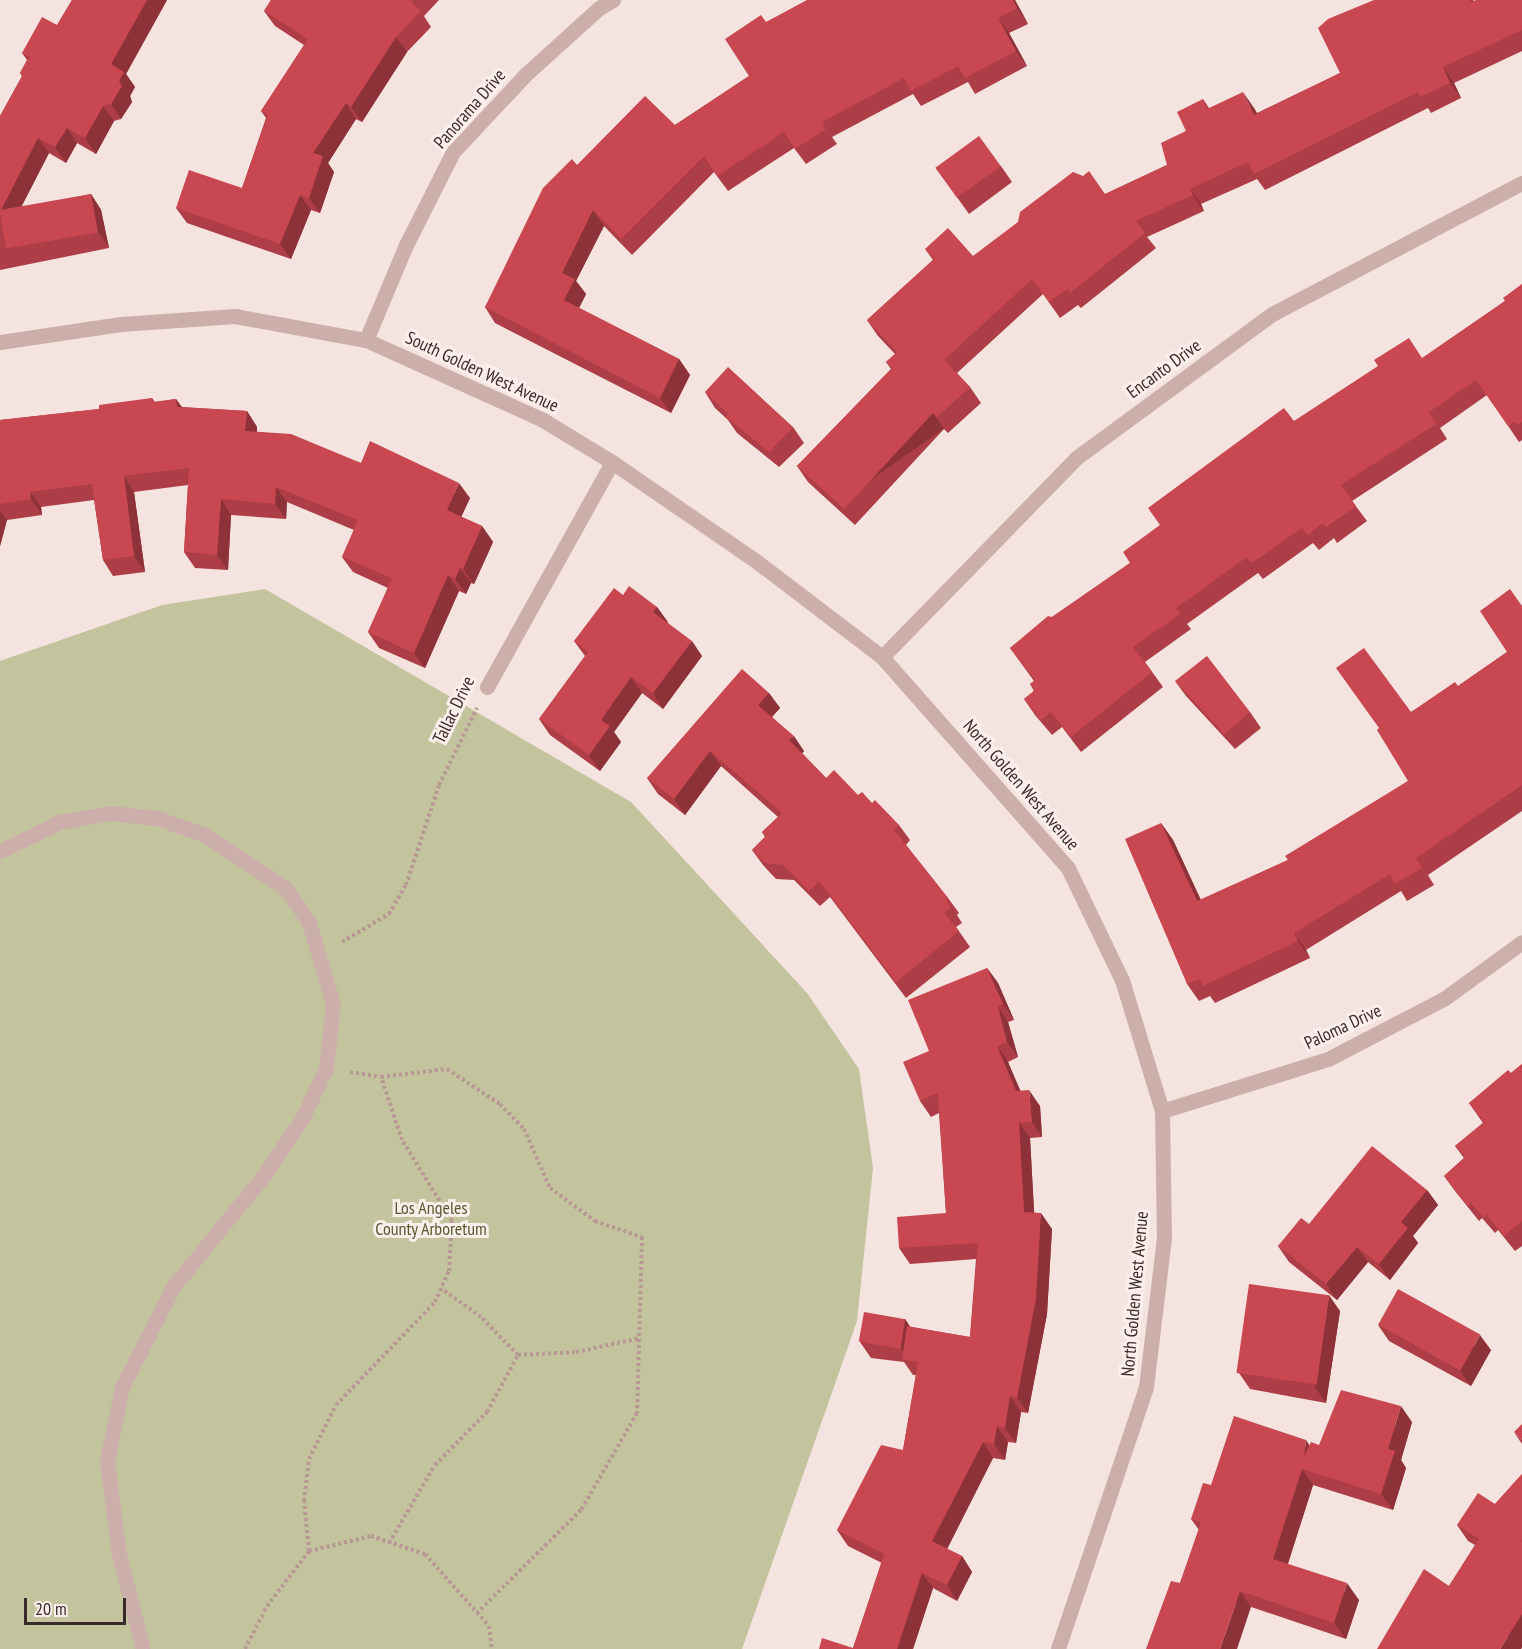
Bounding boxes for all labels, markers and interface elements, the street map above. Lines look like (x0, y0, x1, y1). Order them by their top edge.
street label: Panorama Drive (430, 65, 510, 153)
street label: South Golden West Avenue (402, 327, 562, 417)
street label: Encanto Drive (1123, 335, 1205, 403)
street label: Tallac Drive (428, 673, 480, 747)
street label: North Golden West Avenue (958, 715, 1084, 855)
street label: Paloma Drive (1301, 1000, 1385, 1054)
park label: Los Angeles County Arboretum (375, 1198, 487, 1240)
street label: North Golden West Avenue (1117, 1210, 1153, 1378)
scale bar (27, 1586, 129, 1624)
text: 20 m (35, 1597, 67, 1620)

